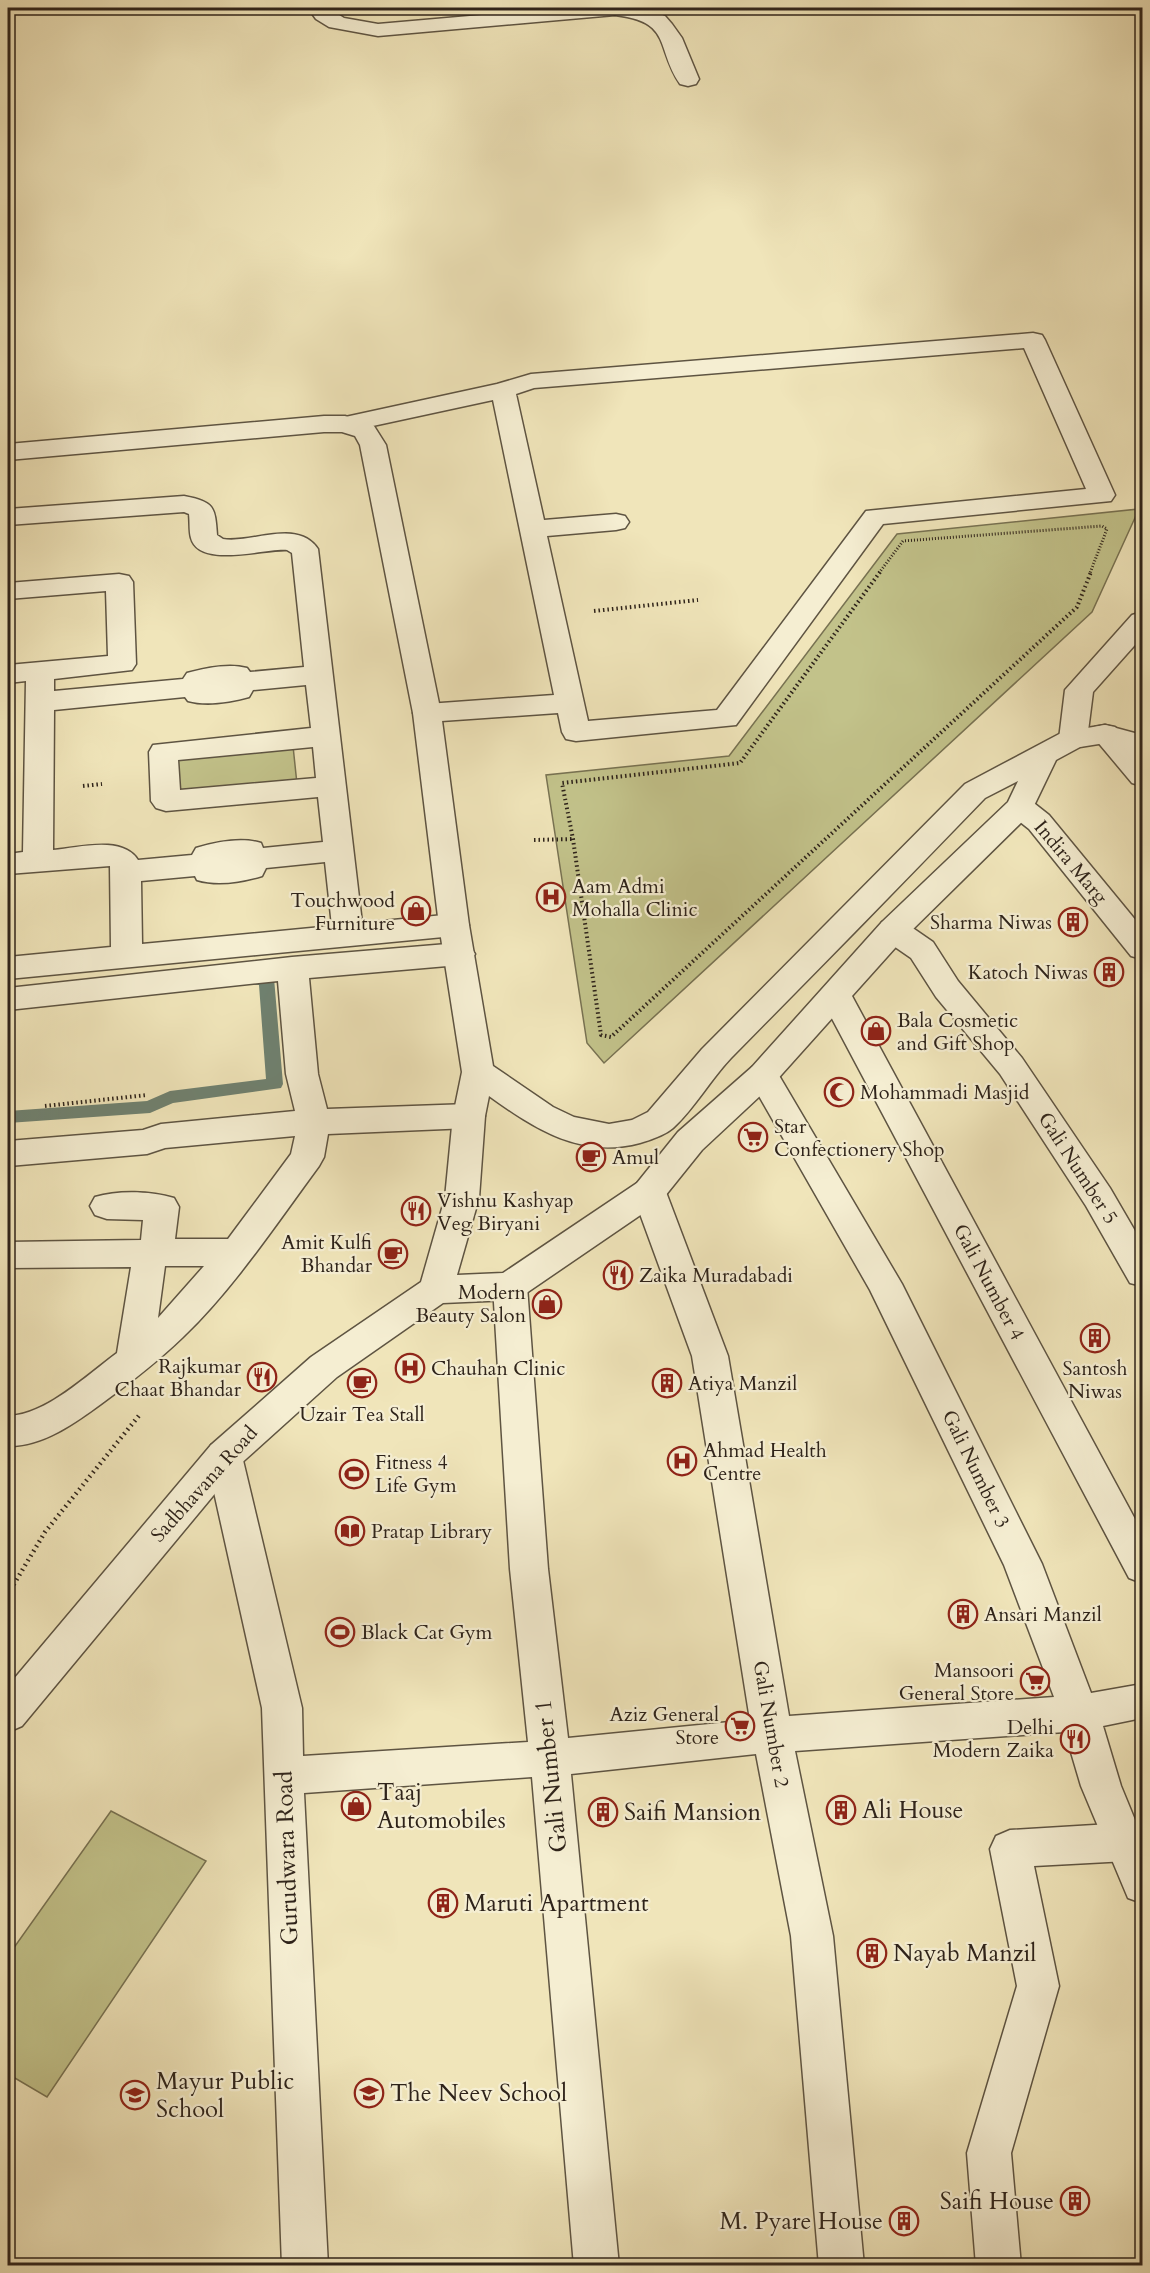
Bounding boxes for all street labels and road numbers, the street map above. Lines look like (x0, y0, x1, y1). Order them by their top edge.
street label: Indira Marg (1028, 814, 1115, 910)
street label: Gali Number 5 (1032, 1107, 1124, 1229)
street label: Gali Number 4 (947, 1219, 1031, 1345)
street label: Gali Number 3 (936, 1405, 1016, 1533)
street label: Sadbhavana Road (145, 1420, 264, 1548)
street label: Gali Number 2 (747, 1659, 795, 1789)
street label: Gali Number 1 (527, 1698, 575, 1854)
street label: Gurudwara Road (267, 1770, 307, 1946)

